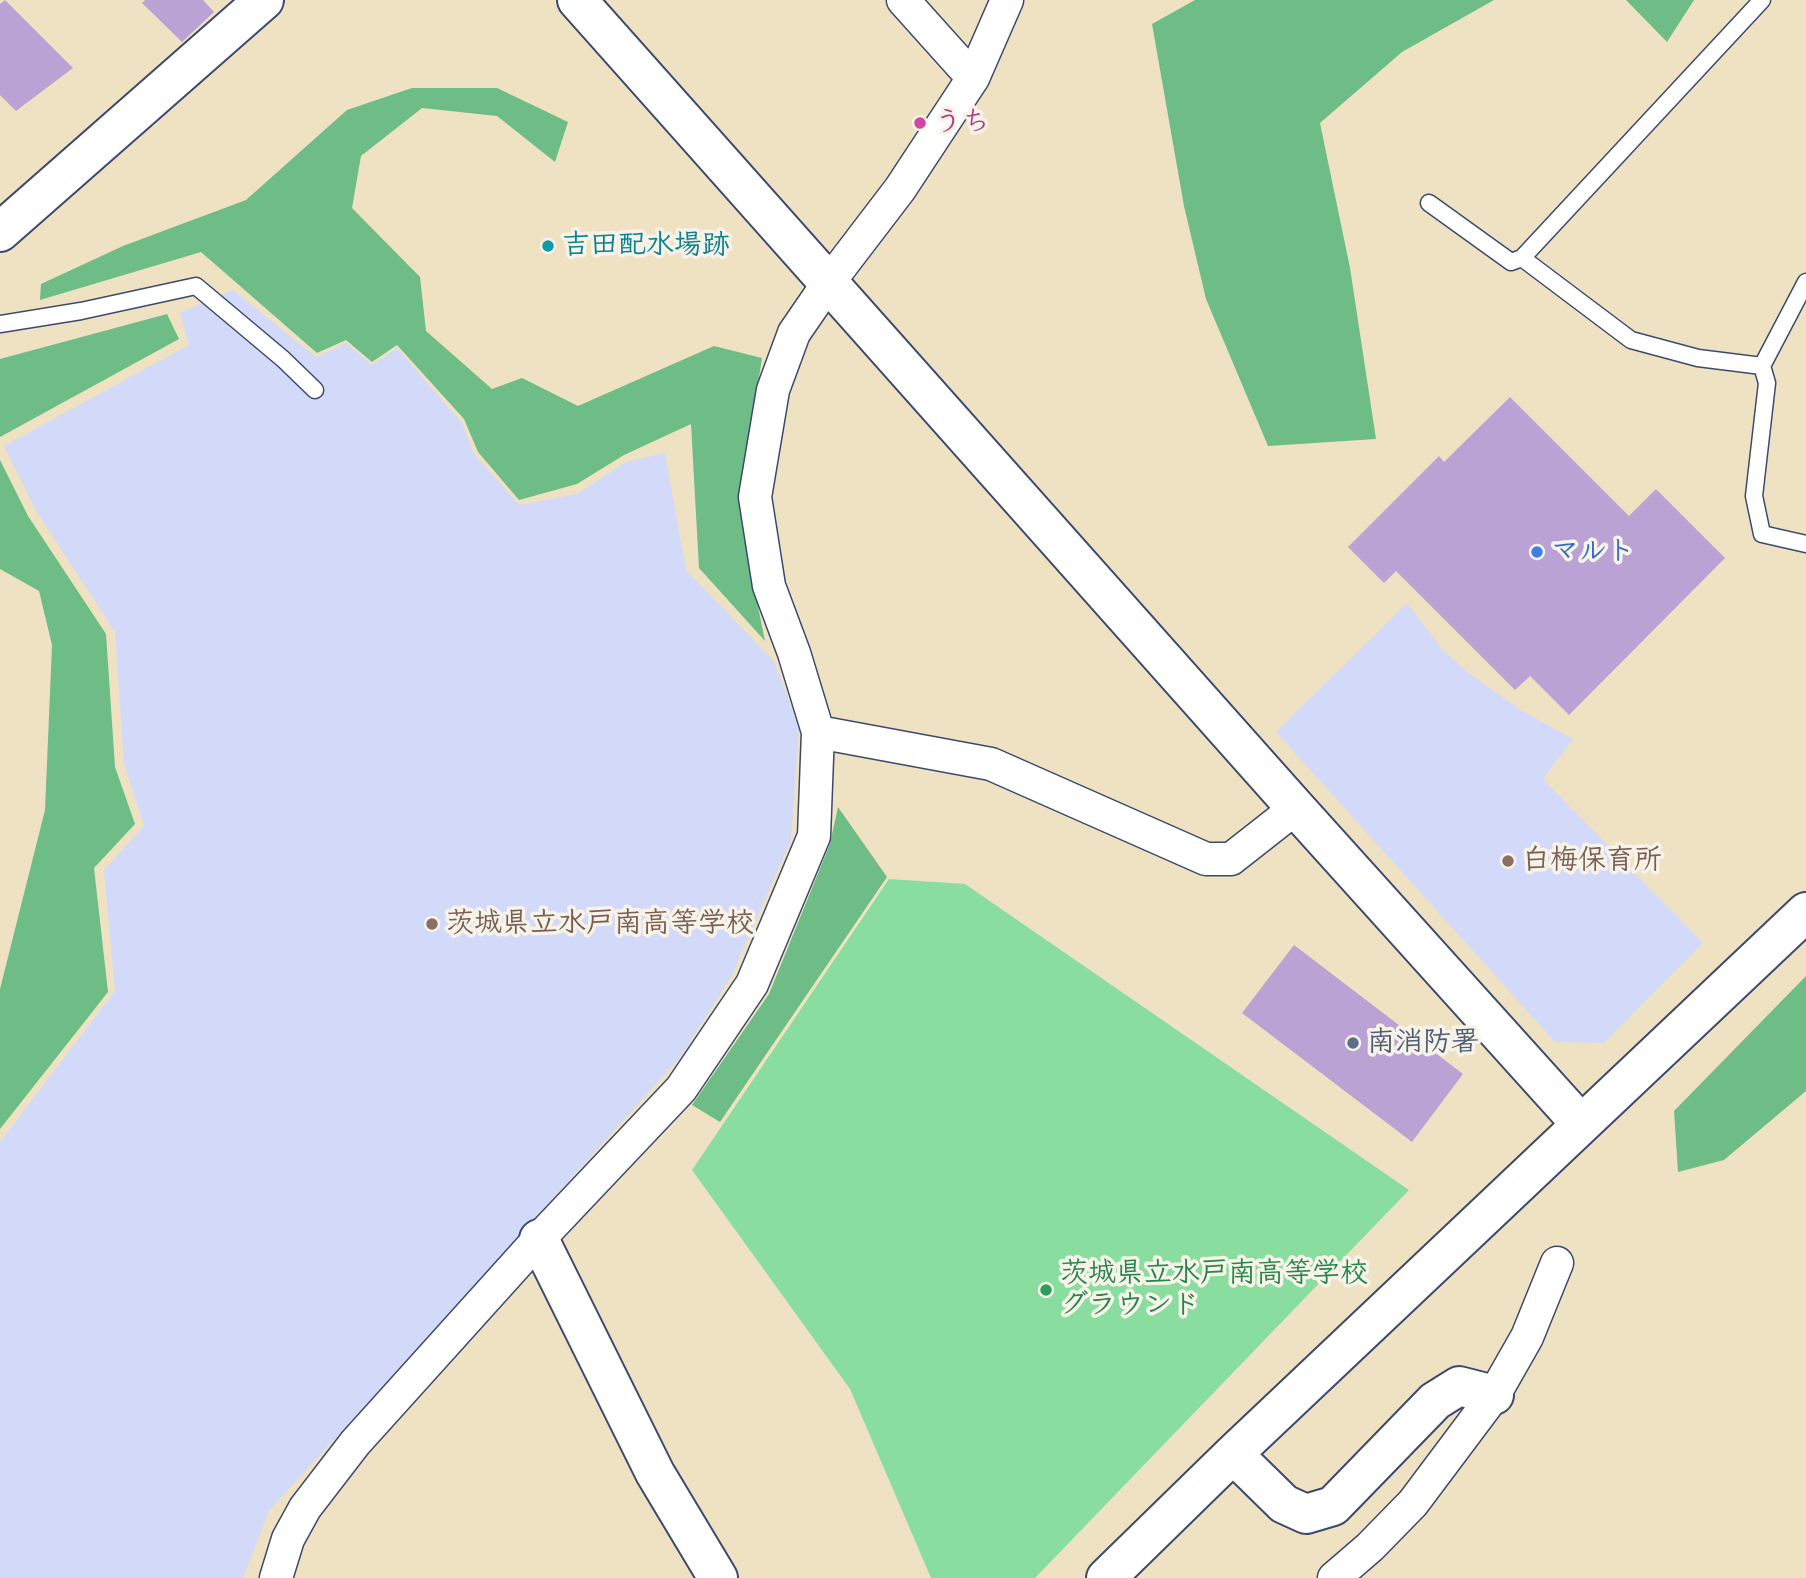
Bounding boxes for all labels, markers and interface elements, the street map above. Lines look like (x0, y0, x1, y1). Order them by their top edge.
place label: うち (934, 106, 990, 140)
marker: うち (912, 115, 928, 131)
place label: 吉田配水場跡 (562, 229, 730, 263)
marker: 吉田配水場跡 (540, 238, 556, 254)
place label: マルト (1551, 535, 1635, 569)
marker: マルト (1529, 544, 1545, 560)
place label: 白梅保育所 (1522, 844, 1662, 878)
marker: 白梅保育所 (1500, 853, 1516, 869)
place label: 茨城県立水戸南高等学校 (446, 907, 754, 941)
marker: 茨城県立水戸南高等学校 (424, 916, 440, 932)
place label: 南消防署 (1367, 1026, 1479, 1060)
marker: 南消防署 (1345, 1035, 1361, 1051)
place label: 茨城県立水戸南高等学校 グラウンド (1060, 1257, 1368, 1323)
marker: 茨城県立水戸南高等学校 グラウンド (1038, 1282, 1054, 1298)

